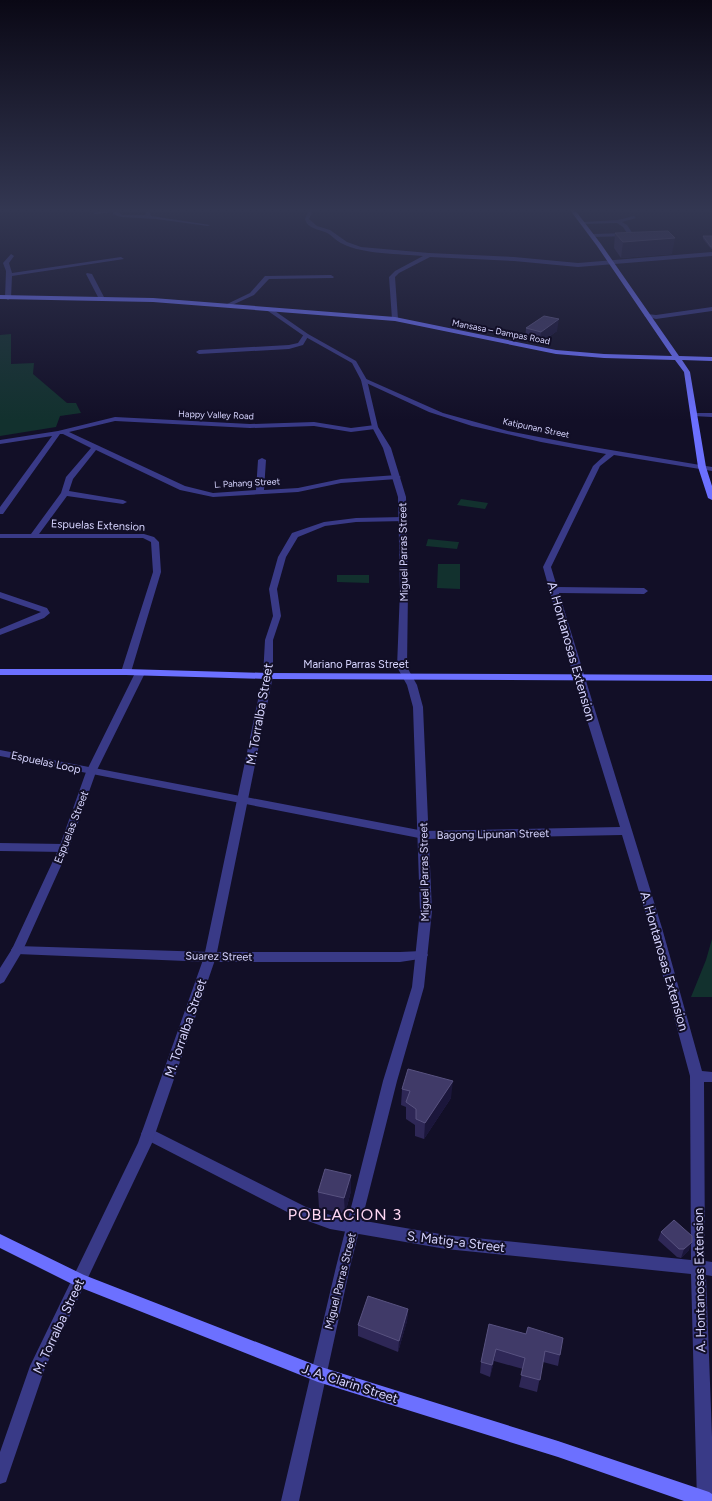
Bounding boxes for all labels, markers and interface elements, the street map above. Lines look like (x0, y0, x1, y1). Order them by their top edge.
street label: Mansasa – Dampas Road (451, 317, 551, 346)
street label: Happy Valley Road (178, 408, 254, 421)
street label: Katipunan Street (502, 415, 571, 440)
street label: L. Pahang Street (214, 475, 281, 490)
street label: Miguel Parras Street (396, 502, 411, 602)
street label: Espuelas Extension (51, 517, 145, 534)
street label: A. Hontanosas Extension (544, 580, 599, 723)
street label: Mariano Parras Street (303, 658, 409, 671)
street label: M. Torralba Street (243, 662, 276, 766)
street label: Espuelas Loop (10, 749, 83, 776)
street label: Espuelas Street (52, 789, 91, 865)
street label: Miguel Parras Street (417, 822, 432, 922)
street label: Bagong Lipunan Street (437, 827, 550, 842)
street label: A. Hontanosas Extension (637, 890, 692, 1033)
street label: Suarez Street (185, 949, 253, 964)
street label: M. Torralba Street (162, 977, 209, 1079)
district label: POBLACION 3 (288, 1205, 402, 1224)
street label: A. Hontanosas Extension (691, 1208, 708, 1352)
street label: S. Matig-a Street (406, 1228, 506, 1255)
street label: Miguel Parras Street (322, 1231, 359, 1331)
street label: M. Torralba Street (30, 1276, 87, 1376)
street label: J. A. Clarin Street (300, 1361, 400, 1406)

